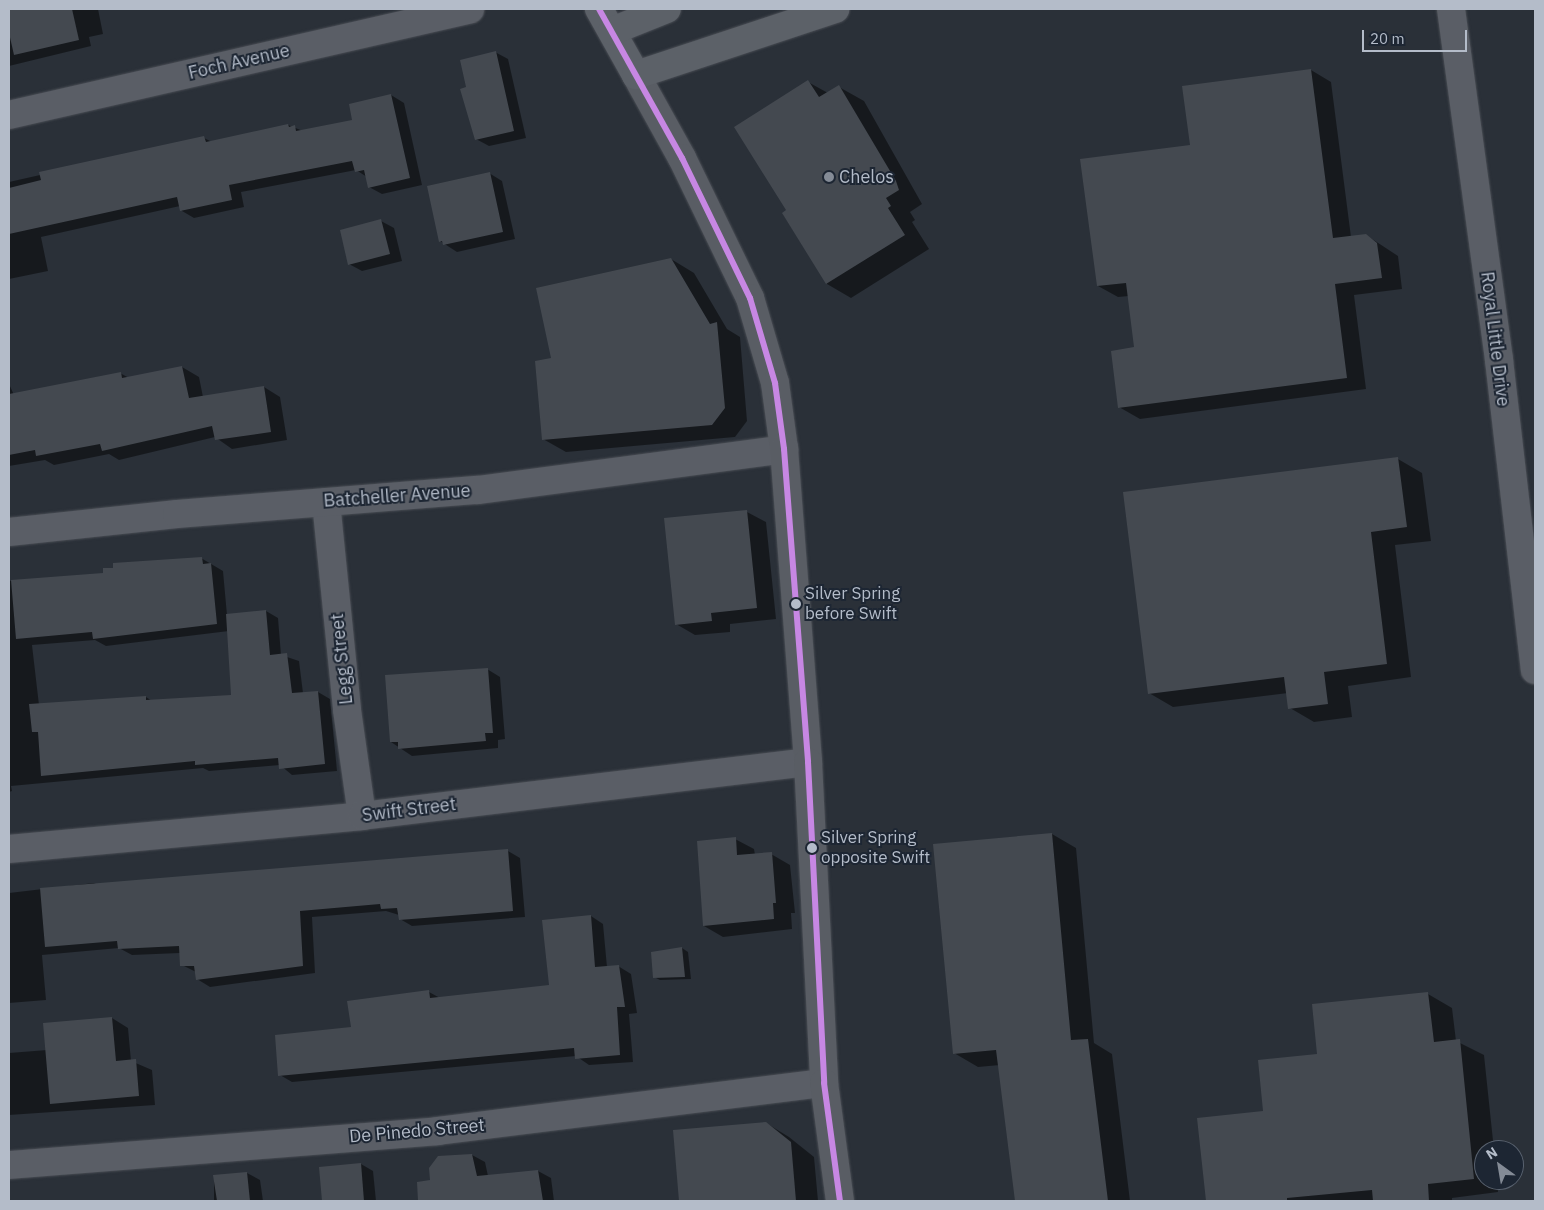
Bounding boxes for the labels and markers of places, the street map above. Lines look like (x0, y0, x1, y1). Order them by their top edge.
place label: Chelos (839, 166, 894, 188)
marker: Chelos (823, 171, 835, 183)
place label: Silver Spring before Swift (805, 584, 900, 624)
marker: Silver Spring before Swift (791, 599, 801, 609)
place label: Silver Spring opposite Swift (821, 828, 930, 868)
marker: Silver Spring opposite Swift (807, 843, 817, 853)

